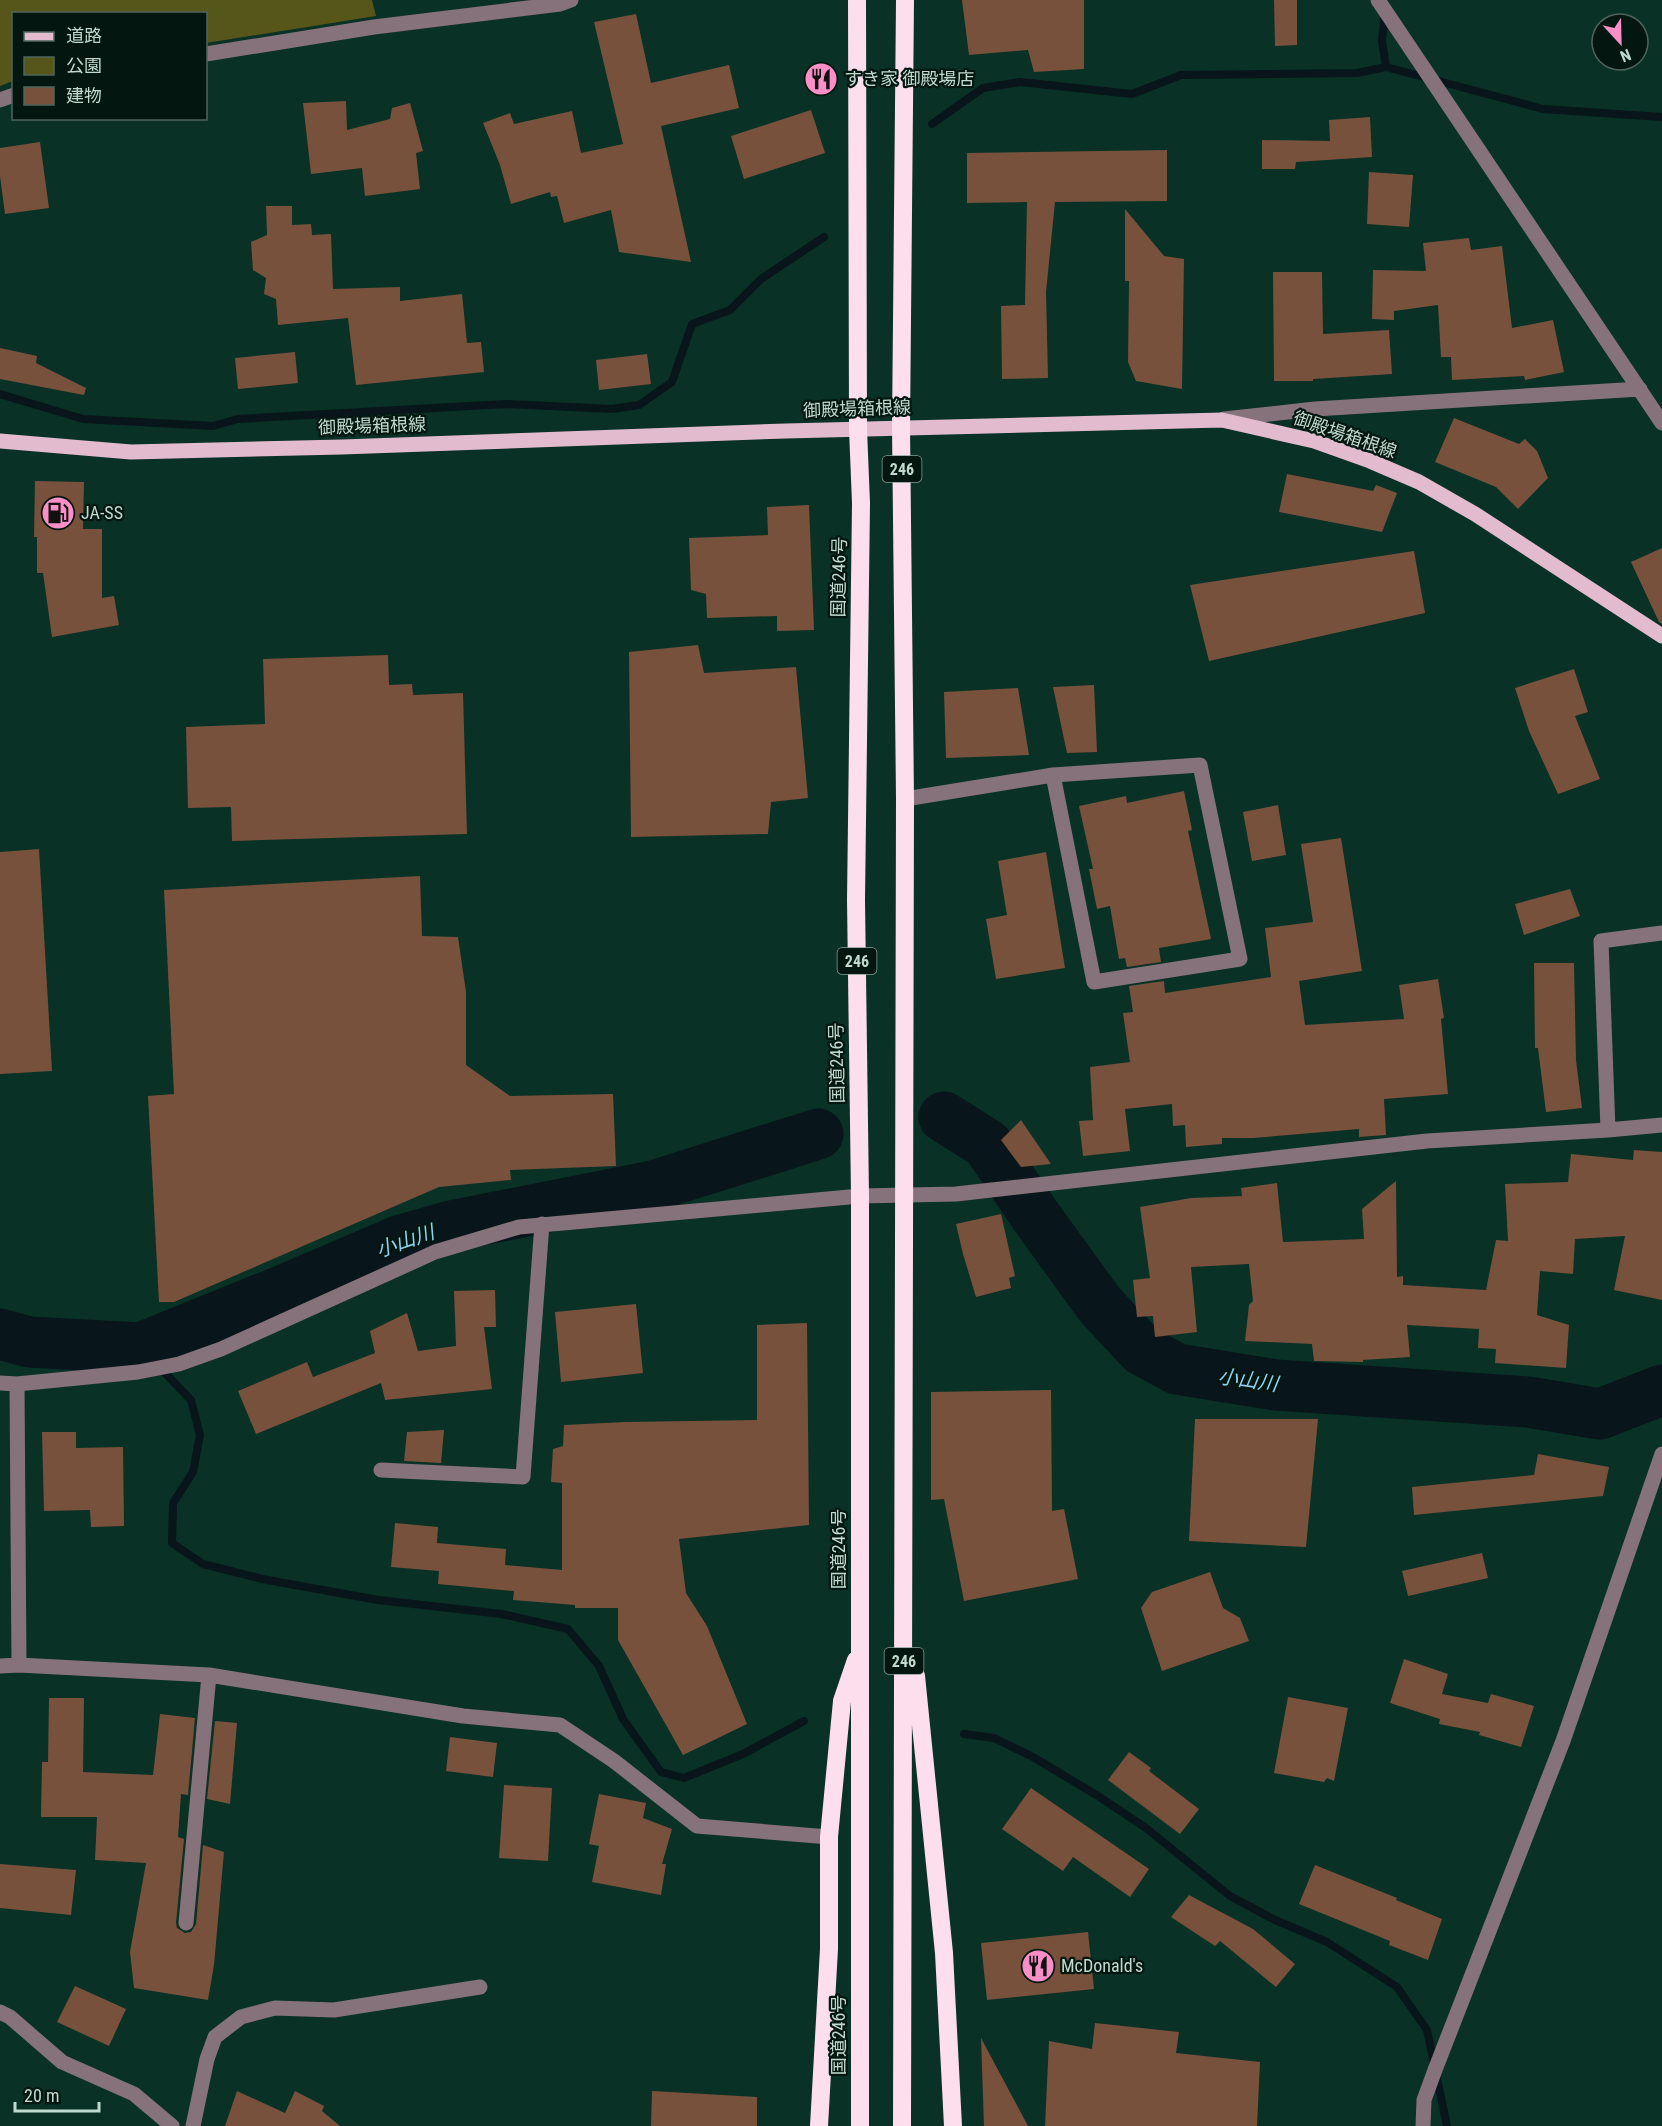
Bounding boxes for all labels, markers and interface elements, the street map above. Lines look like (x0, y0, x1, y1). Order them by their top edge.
legend (12, 12, 207, 120)
north arrow (1590, 12, 1650, 72)
text: 道路 (66, 25, 102, 46)
text: N (1617, 45, 1634, 66)
text: 公園 (66, 55, 102, 76)
restaurant icon: すき家 御殿場店 (803, 61, 839, 97)
place label: すき家 御殿場店 (844, 68, 974, 89)
text: 建物 (66, 85, 102, 106)
street label: 御殿場箱根線 (803, 396, 911, 421)
street label: 御殿場箱根線 (1291, 407, 1400, 462)
street label: 御殿場箱根線 (318, 413, 426, 438)
road number: 246 (882, 456, 922, 482)
fuel station icon: JA-SS (40, 495, 76, 531)
place label: JA-SS (81, 502, 123, 523)
street label: 国道246号 (827, 536, 850, 618)
road number: 246 (838, 948, 876, 974)
street label: 国道246号 (825, 1022, 848, 1104)
water label: 小山川 (373, 1219, 439, 1262)
water label: 小山川 (1217, 1364, 1281, 1396)
street label: 国道246号 (828, 1509, 849, 1589)
road number: 246 (884, 1648, 924, 1674)
restaurant icon: McDonald's (1020, 1948, 1056, 1984)
place label: McDonald's (1061, 1955, 1143, 1976)
street label: 国道246号 (828, 1995, 849, 2075)
scale bar (15, 2075, 99, 2113)
text: 20 m (24, 2085, 59, 2106)

